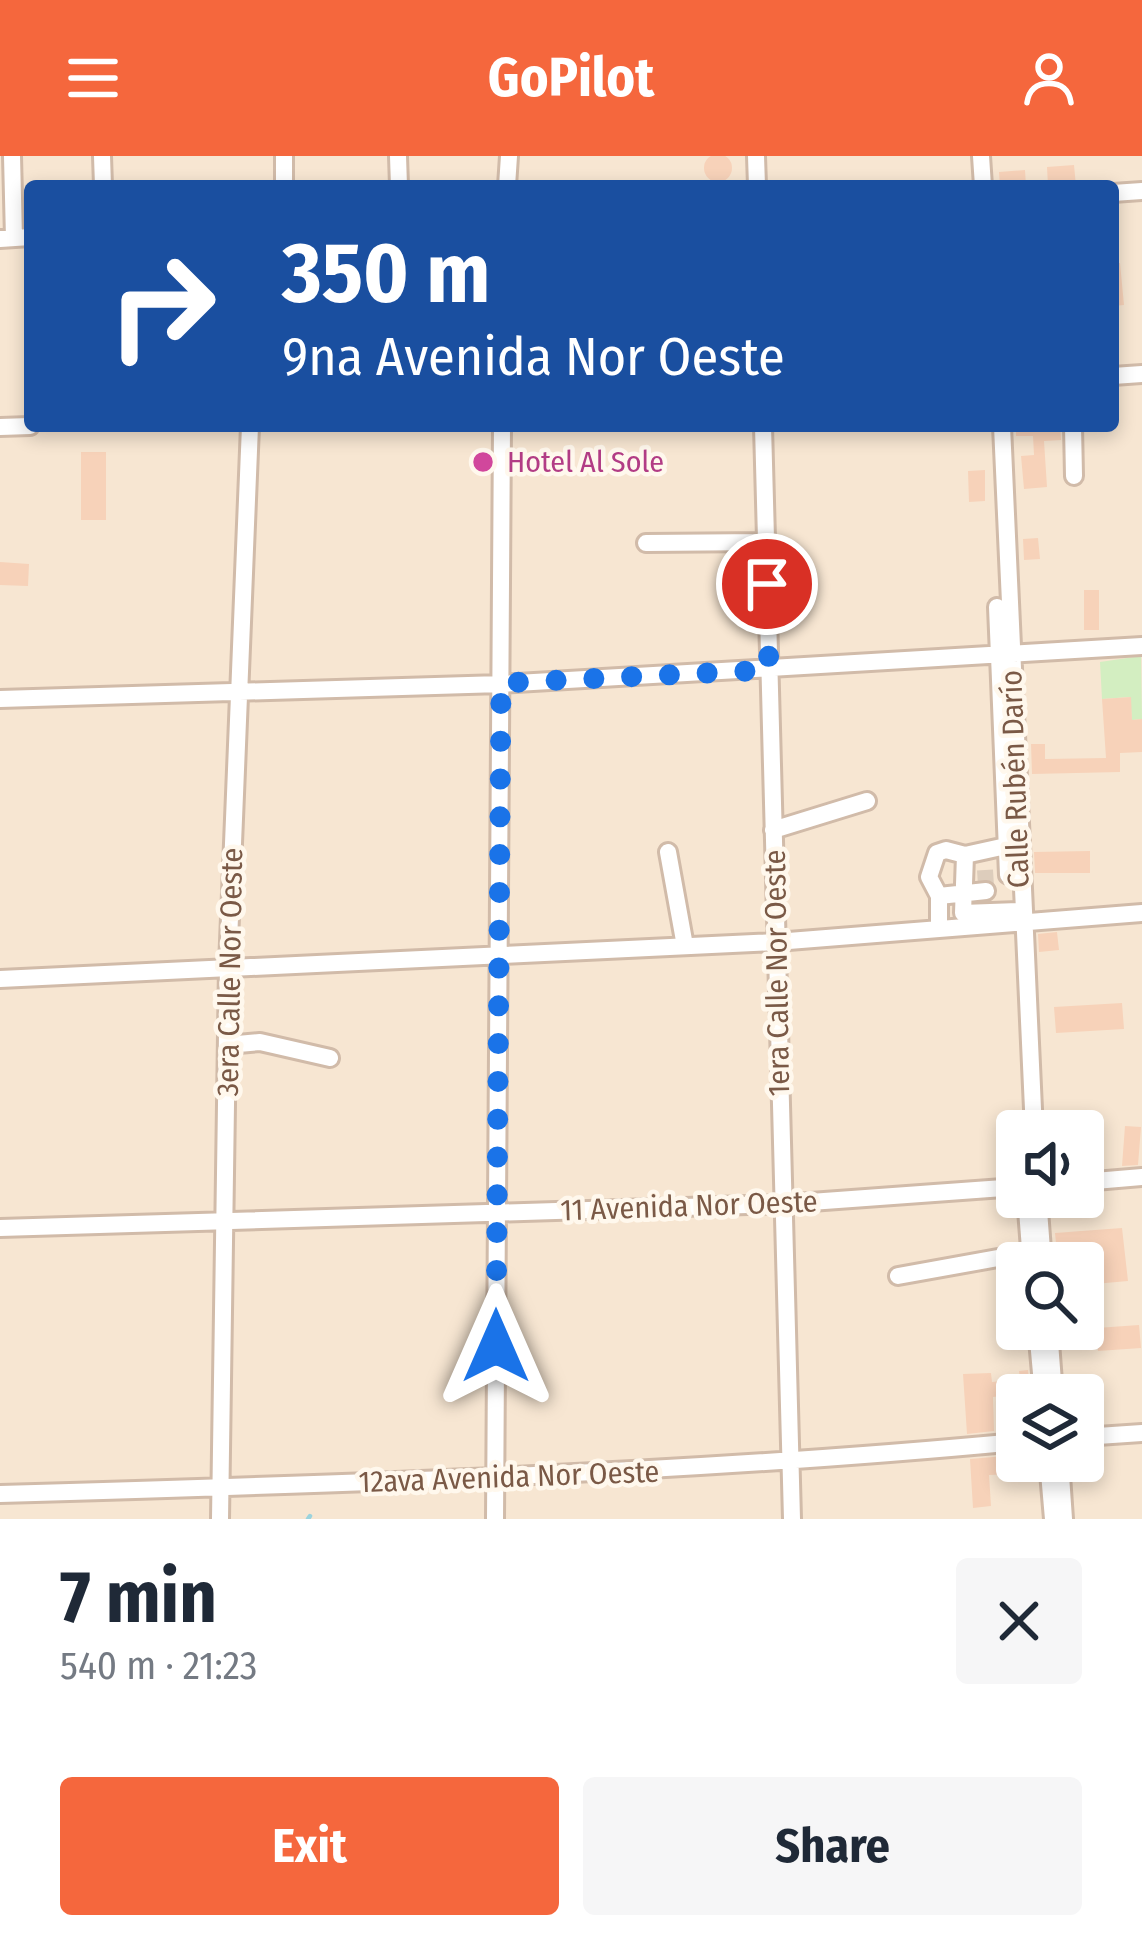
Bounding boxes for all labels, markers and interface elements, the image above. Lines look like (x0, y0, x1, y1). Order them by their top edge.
icon: menu (60, 45, 126, 111)
icon: person (1016, 45, 1082, 111)
text: GoPilot (488, 46, 654, 110)
text: 350 m (282, 223, 490, 324)
icon: right (84, 228, 240, 384)
text: 9na Avenida Nor Oeste (282, 325, 785, 389)
place label: Hotel Al Sole (507, 444, 664, 480)
marker: Hotel Al Sole (470, 449, 496, 475)
pin (716, 533, 818, 635)
icon: arrive (734, 551, 800, 617)
street label: Calle Rubén Darío (993, 669, 1037, 889)
street label: 3era Calle Nor Oeste (210, 847, 250, 1097)
street label: 1era Calle Nor Oeste (757, 849, 797, 1097)
map controls (996, 1110, 1104, 1482)
button: sound (996, 1110, 1104, 1218)
street label: 11 Avenida Nor Oeste (560, 1184, 818, 1228)
button: search (996, 1242, 1104, 1350)
position arrow (433, 1283, 559, 1409)
button: layers (996, 1374, 1104, 1482)
street label: 12ava Avenida Nor Oeste (358, 1454, 660, 1500)
text: 7 min (60, 1555, 217, 1641)
button: close (956, 1558, 1082, 1684)
text: 540 m · 21:23 (60, 1643, 257, 1689)
button: Exit (60, 1777, 559, 1915)
button: Share (583, 1777, 1082, 1915)

